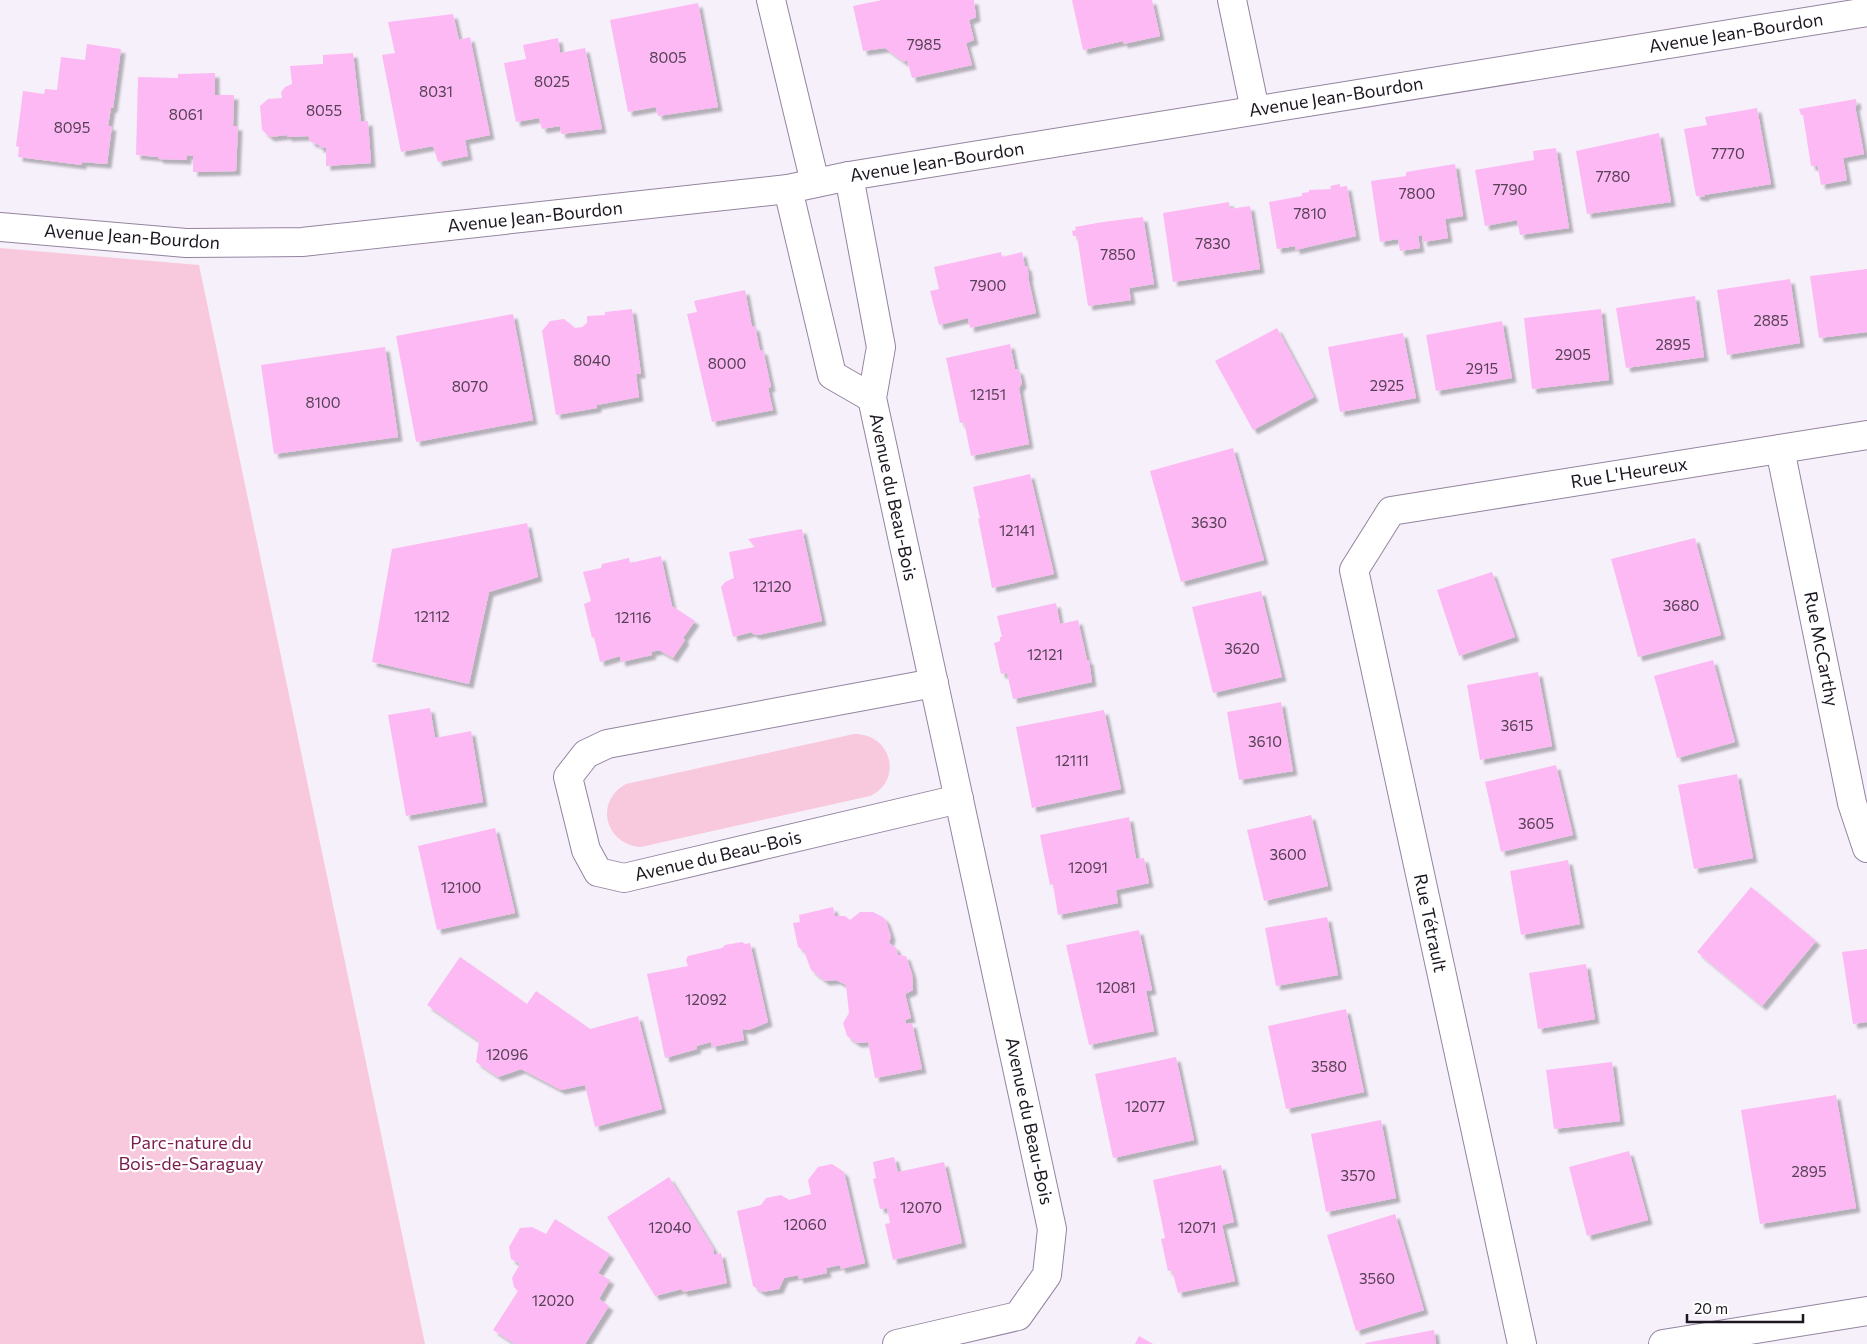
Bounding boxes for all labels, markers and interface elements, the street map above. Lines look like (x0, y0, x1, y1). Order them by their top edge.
street label: Avenue Jean-Bourdon (1647, 7, 1825, 57)
house number: 7985 (907, 35, 941, 53)
house number: 8005 (649, 48, 687, 66)
street label: Avenue Jean-Bourdon (1247, 71, 1425, 121)
house number: 8025 (534, 72, 570, 90)
house number: 8031 (419, 82, 453, 100)
house number: 8055 (306, 101, 342, 119)
house number: 8061 (169, 105, 203, 123)
house number: 8095 (54, 118, 90, 136)
street label: Avenue Jean-Bourdon (848, 136, 1026, 186)
house number: 7770 (1711, 144, 1745, 162)
house number: 7780 (1596, 167, 1630, 185)
house number: 7790 (1493, 180, 1527, 198)
house number: 7800 (1399, 184, 1435, 202)
street label: Avenue Jean-Bourdon (446, 196, 624, 236)
house number: 7810 (1293, 204, 1327, 222)
street label: Avenue Jean-Bourdon (43, 219, 221, 253)
house number: 7830 (1195, 234, 1231, 252)
house number: 7850 (1100, 245, 1136, 263)
house number: 7900 (970, 276, 1006, 294)
house number: 2885 (1753, 311, 1789, 329)
house number: 2895 (1655, 335, 1691, 353)
house number: 2905 (1555, 345, 1591, 363)
house number: 8040 (573, 351, 611, 369)
house number: 8000 (708, 354, 746, 372)
house number: 2915 (1466, 359, 1498, 377)
house number: 2925 (1370, 376, 1404, 394)
house number: 8070 (452, 377, 488, 395)
house number: 12151 (970, 385, 1006, 403)
house number: 8100 (305, 393, 341, 411)
street label: Avenue du Beau-Bois (865, 411, 922, 583)
street label: Rue L'Heureux (1569, 452, 1689, 492)
house number: 3630 (1191, 513, 1227, 531)
house number: 12141 (999, 521, 1035, 539)
house number: 12120 (752, 577, 792, 595)
street label: Rue McCarthy (1800, 589, 1844, 708)
house number: 3680 (1663, 596, 1699, 614)
house number: 12112 (414, 607, 450, 625)
house number: 12116 (615, 608, 651, 626)
house number: 3620 (1224, 639, 1260, 657)
house number: 12121 (1027, 645, 1063, 663)
house number: 3615 (1501, 716, 1533, 734)
house number: 3610 (1248, 732, 1282, 750)
house number: 12111 (1055, 751, 1089, 769)
house number: 3605 (1518, 814, 1554, 832)
street label: Avenue du Beau-Bois (632, 825, 803, 885)
house number: 3600 (1269, 845, 1307, 863)
house number: 12091 (1068, 858, 1108, 876)
street label: Rue Tétrault (1410, 871, 1452, 974)
house number: 12100 (441, 878, 481, 896)
house number: 12081 (1096, 978, 1136, 996)
house number: 12092 (685, 990, 727, 1008)
street label: Avenue du Beau-Bois (1001, 1035, 1058, 1207)
house number: 12096 (486, 1045, 528, 1063)
house number: 3580 (1311, 1057, 1347, 1075)
house number: 12077 (1125, 1097, 1165, 1115)
park label: Parc-nature du Bois-de-Saraguay (118, 1131, 264, 1174)
house number: 2895 (1791, 1162, 1827, 1180)
house number: 3570 (1341, 1166, 1375, 1184)
house number: 12070 (900, 1198, 942, 1216)
house number: 12060 (783, 1215, 827, 1233)
house number: 12040 (648, 1218, 692, 1236)
house number: 12071 (1178, 1218, 1216, 1236)
house number: 3560 (1359, 1269, 1395, 1287)
house number: 12020 (532, 1291, 574, 1309)
scale bar (1687, 1292, 1803, 1324)
text: 20 m (1694, 1299, 1728, 1317)

